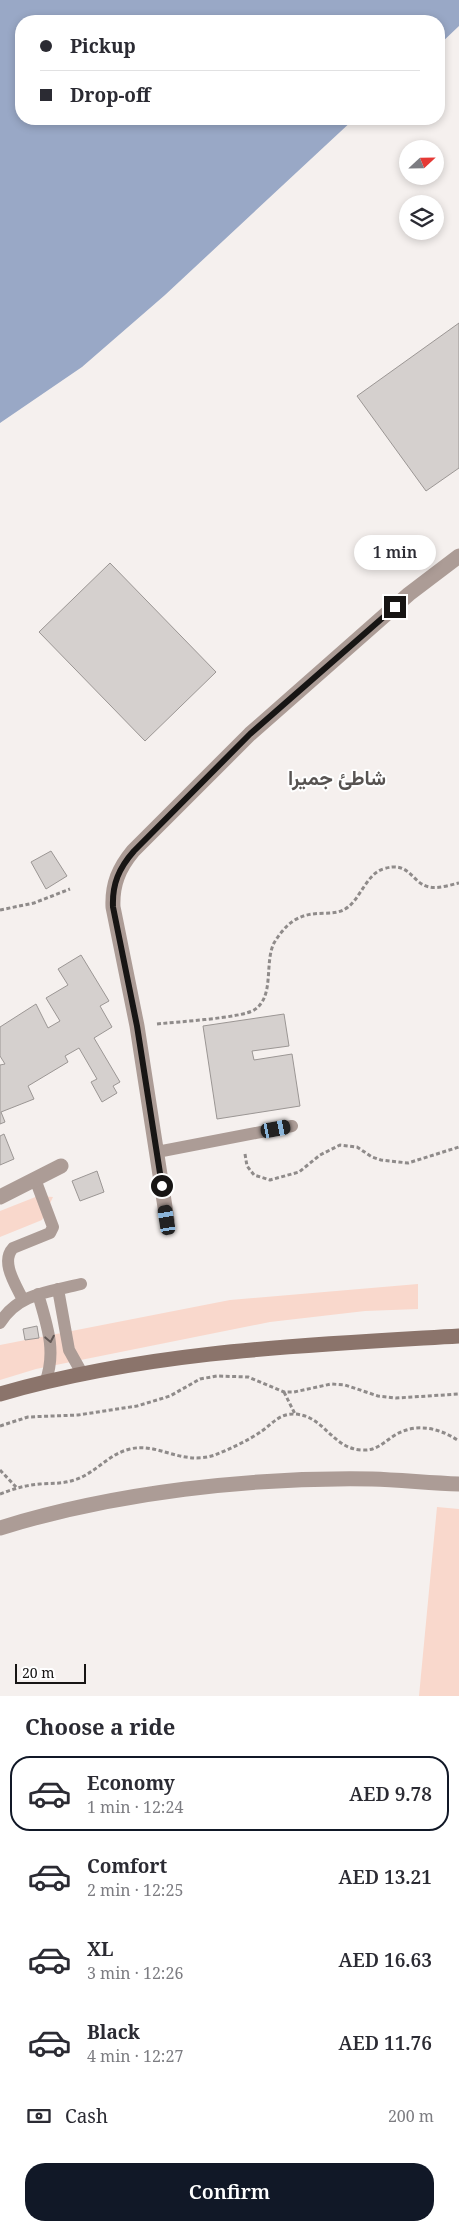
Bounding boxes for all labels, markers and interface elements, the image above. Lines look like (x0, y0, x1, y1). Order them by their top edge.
text: Pickup (70, 33, 136, 59)
text: Drop-off (70, 82, 150, 108)
north arrow (399, 140, 444, 185)
map controls (399, 140, 444, 240)
button: layers (399, 195, 444, 240)
callout: 1 min (354, 534, 436, 570)
text: 1 min (373, 541, 417, 563)
route end (384, 596, 406, 618)
district label: شاطئ جميرا (288, 764, 386, 791)
car (259, 1119, 292, 1139)
route start (151, 1175, 173, 1197)
car (157, 1204, 176, 1236)
one-way arrow (44, 1334, 54, 1343)
scale bar (15, 1661, 86, 1684)
text: 20 m (22, 1663, 55, 1682)
text: Choose a ride (25, 1711, 175, 1741)
text: Economy (87, 1770, 175, 1796)
icon: car (27, 1771, 72, 1816)
text: AED 9.78 (349, 1781, 432, 1807)
text: 1 min · 12:24 (87, 1796, 183, 1818)
text: Comfort (87, 1853, 167, 1879)
icon: car (27, 1854, 72, 1899)
text: AED 13.21 (339, 1864, 432, 1890)
text: 2 min · 12:25 (87, 1879, 183, 1901)
text: XL (87, 1936, 113, 1962)
icon: car (27, 1937, 72, 1982)
text: AED 16.63 (339, 1947, 432, 1973)
text: 3 min · 12:26 (87, 1962, 183, 1984)
text: Black (87, 2019, 140, 2045)
icon: car (27, 2020, 72, 2065)
text: AED 11.76 (339, 2030, 432, 2056)
text: 4 min · 12:27 (87, 2045, 183, 2067)
icon: cash (25, 2102, 53, 2130)
text: Cash (65, 2103, 108, 2129)
text: 200 m (388, 2105, 434, 2127)
button: Confirm (25, 2163, 434, 2221)

